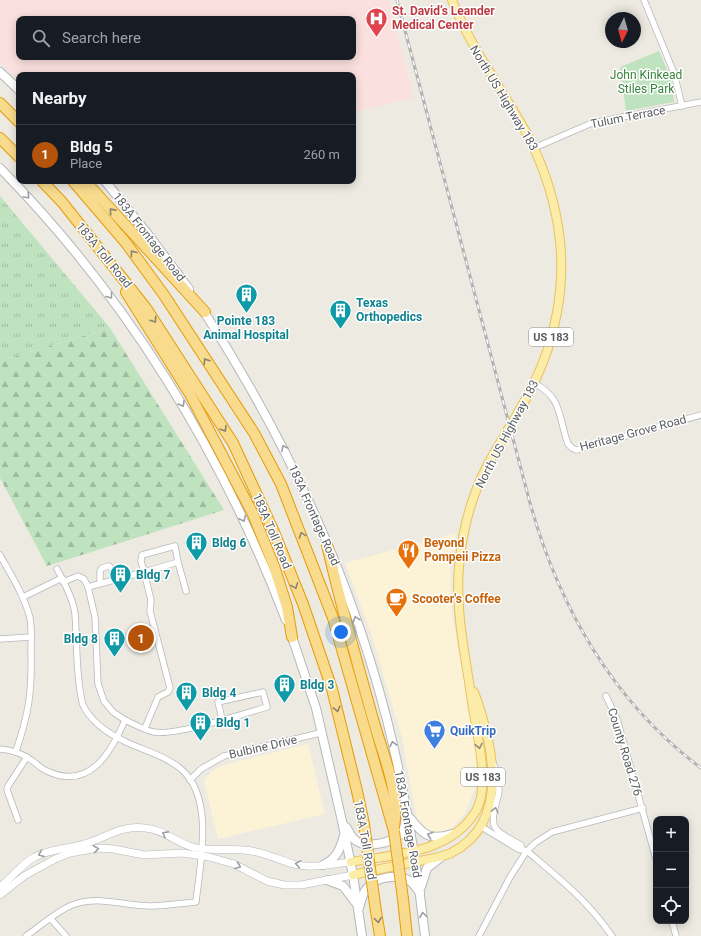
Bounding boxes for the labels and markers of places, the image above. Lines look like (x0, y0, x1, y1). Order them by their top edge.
place label: St. David’s Leander Medical Center (392, 4, 495, 32)
hospital icon: St. David’s Leander Medical Center (363, 5, 389, 38)
building icon: Pointe 183 Animal Hospital (233, 281, 259, 314)
place label: Texas Orthopedics (356, 296, 422, 324)
building icon: Texas Orthopedics (327, 297, 353, 330)
place label: Pointe 183 Animal Hospital (203, 314, 289, 342)
building icon: Bldg 6 (183, 530, 209, 563)
place label: Bldg 6 (212, 536, 246, 550)
place label: Beyond Pompeii Pizza (424, 536, 502, 564)
restaurant icon: Beyond Pompeii Pizza (395, 537, 421, 570)
building icon: Bldg 7 (107, 562, 133, 595)
place label: Bldg 7 (136, 568, 170, 582)
cafe icon: Scooter's Coffee (383, 586, 409, 619)
place label: Scooter's Coffee (412, 592, 501, 606)
pin: 1 (128, 623, 154, 653)
building icon: Bldg 8 (101, 626, 127, 659)
place label: Bldg 8 (64, 632, 98, 646)
building icon: Bldg 3 (272, 672, 298, 705)
place label: Bldg 3 (300, 678, 334, 692)
building icon: Bldg 4 (173, 680, 199, 713)
place label: Bldg 4 (202, 686, 236, 700)
building icon: Bldg 1 (187, 710, 213, 743)
place label: Bldg 1 (216, 716, 250, 730)
supermarket icon: QuikTrip (421, 718, 447, 751)
place label: QuikTrip (450, 724, 496, 738)

